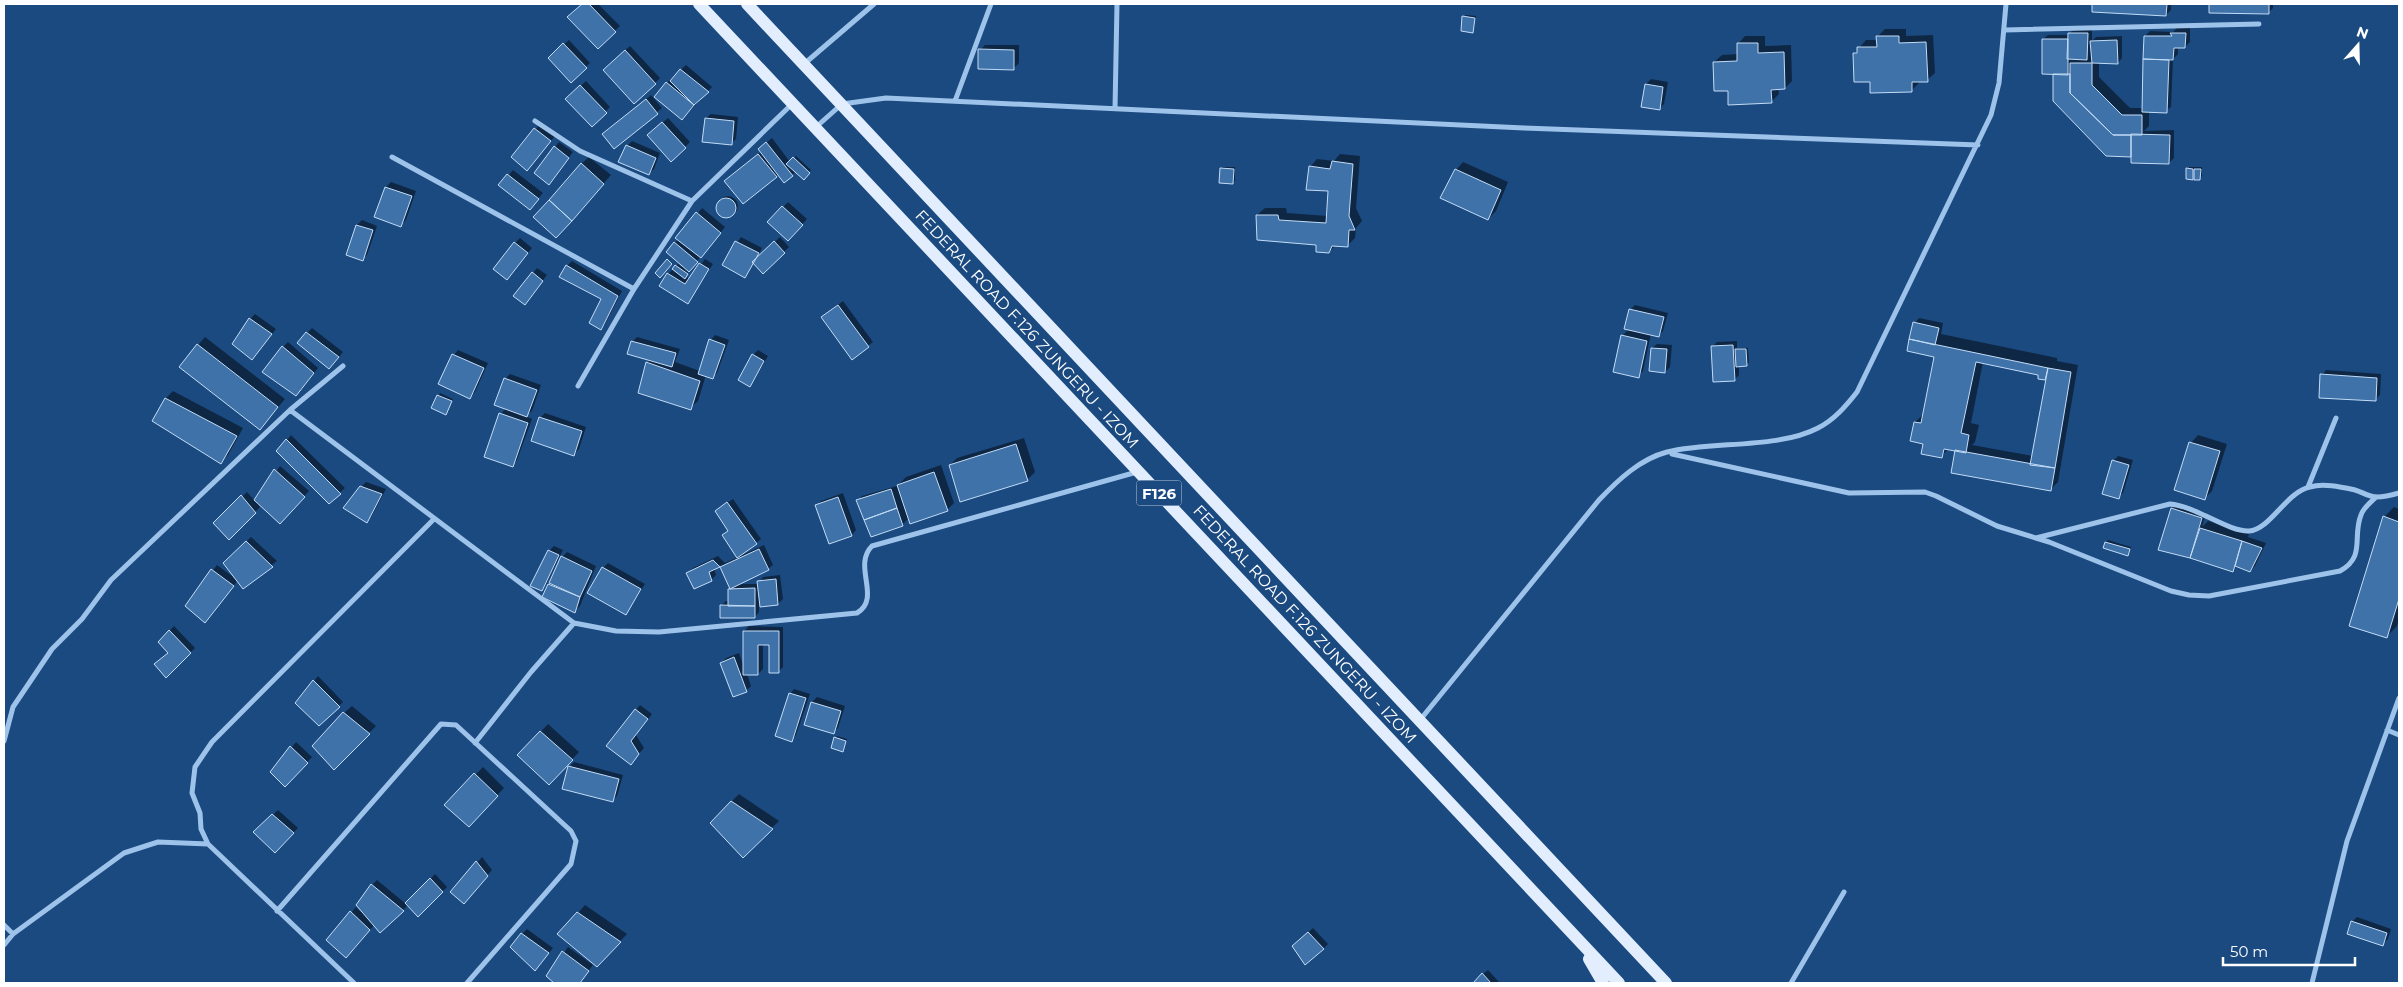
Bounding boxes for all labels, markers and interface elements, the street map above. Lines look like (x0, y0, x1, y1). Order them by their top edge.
north arrow (2333, 20, 2383, 70)
text: N (2354, 22, 2371, 43)
street label: FEDERAL ROAD F.126 ZUNGERU - IZOM (911, 206, 1143, 452)
road number: F126 (1136, 480, 1182, 506)
street label: FEDERAL ROAD F.126 ZUNGERU - IZOM (1189, 501, 1421, 747)
scale bar (2223, 934, 2356, 966)
text: 50 m (2230, 942, 2268, 961)

